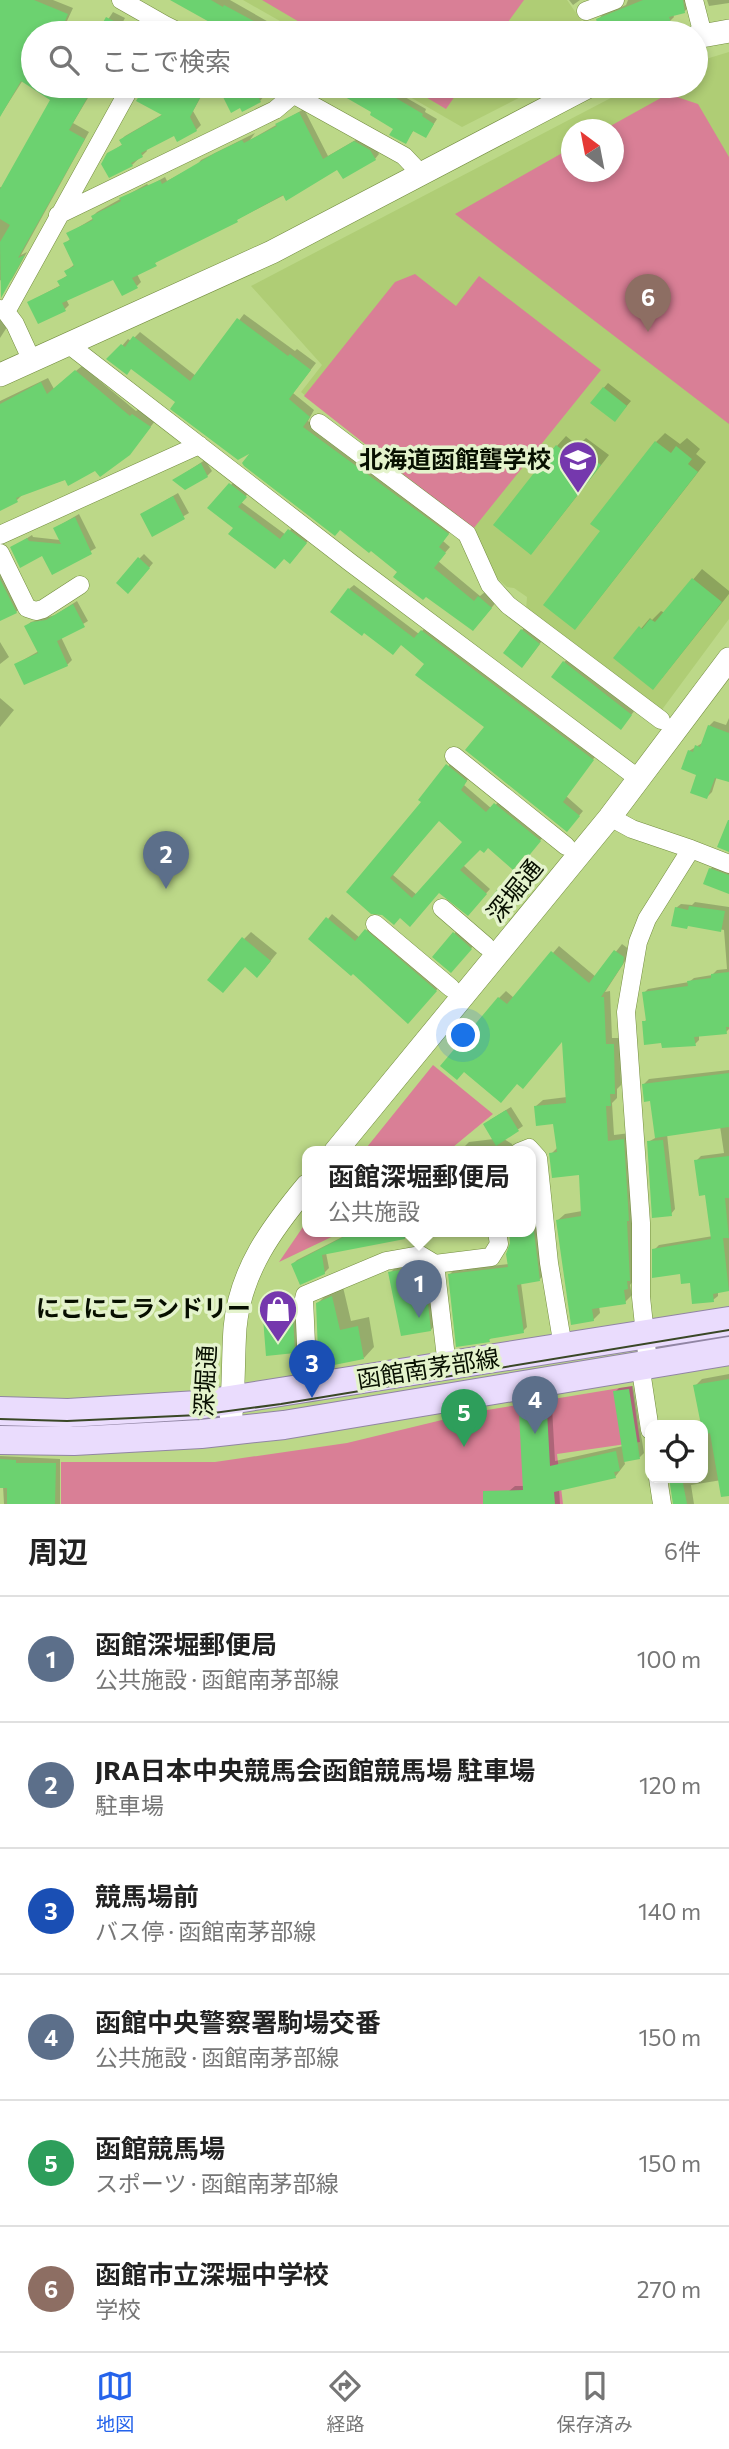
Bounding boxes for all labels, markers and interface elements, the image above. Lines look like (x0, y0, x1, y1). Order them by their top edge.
search box (21, 21, 708, 98)
icon: search (45, 41, 83, 79)
text: ここで検索 (101, 45, 231, 76)
north arrow (561, 119, 624, 182)
pin: 6 (625, 274, 671, 332)
school or university icon: 北海道函館聾学校 (557, 439, 599, 494)
place label: 北海道函館聾学校 (359, 444, 551, 473)
pin: 2 (143, 831, 189, 889)
street label: 深堀通 (480, 853, 548, 927)
your location (446, 1018, 480, 1052)
popup (302, 1146, 536, 1237)
text: 函館深堀郵便局 (328, 1160, 510, 1191)
text: 公共施設 (328, 1197, 420, 1225)
pin: 1 (396, 1260, 442, 1318)
shop icon: にこにこランドリー (257, 1288, 299, 1343)
place label: にこにこランドリー (36, 1293, 251, 1322)
pin: 3 (289, 1340, 335, 1398)
street label: 函館南茅部線 (354, 1342, 501, 1393)
street label: 深堀通 (188, 1344, 221, 1418)
pin: 4 (512, 1376, 558, 1434)
pin: 5 (441, 1389, 487, 1447)
map controls (645, 1420, 708, 1483)
button: locate (645, 1420, 708, 1483)
text: 周辺 (28, 1532, 88, 1569)
text: 6件 (664, 1537, 701, 1565)
text: 函館深堀郵便局 (95, 1628, 277, 1659)
text: 1 (46, 1645, 56, 1673)
text: 100 m (637, 1645, 701, 1673)
text: 公共施設 · 函館南茅部線 (95, 1665, 339, 1693)
text: JRA日本中央競馬会函館競馬場 駐車場 (95, 1754, 535, 1785)
text: 2 (44, 1771, 58, 1799)
text: 120 m (639, 1771, 701, 1799)
text: 駐車場 (95, 1791, 164, 1819)
text: 競馬場前 (95, 1880, 199, 1911)
text: 3 (44, 1897, 58, 1925)
text: 140 m (638, 1897, 701, 1925)
text: バス停 · 函館南茅部線 (95, 1917, 316, 1945)
text: 函館中央警察署駒場交番 (95, 2006, 381, 2037)
text: 4 (44, 2023, 58, 2051)
text: 150 m (638, 2023, 701, 2051)
text: 公共施設 · 函館南茅部線 (95, 2043, 339, 2071)
text: 函館競馬場 (95, 2132, 225, 2163)
text: 5 (44, 2149, 58, 2177)
text: 150 m (638, 2149, 701, 2177)
text: スポーツ · 函館南茅部線 (95, 2169, 339, 2197)
text: 函館市立深堀中学校 (95, 2258, 329, 2289)
text: 6 (44, 2275, 58, 2303)
text: 270 m (637, 2275, 701, 2303)
text: 学校 (95, 2295, 141, 2323)
tab: 地図 (96, 2367, 134, 2436)
tab: 経路 (326, 2367, 365, 2436)
tab: 保存済み (557, 2367, 633, 2436)

